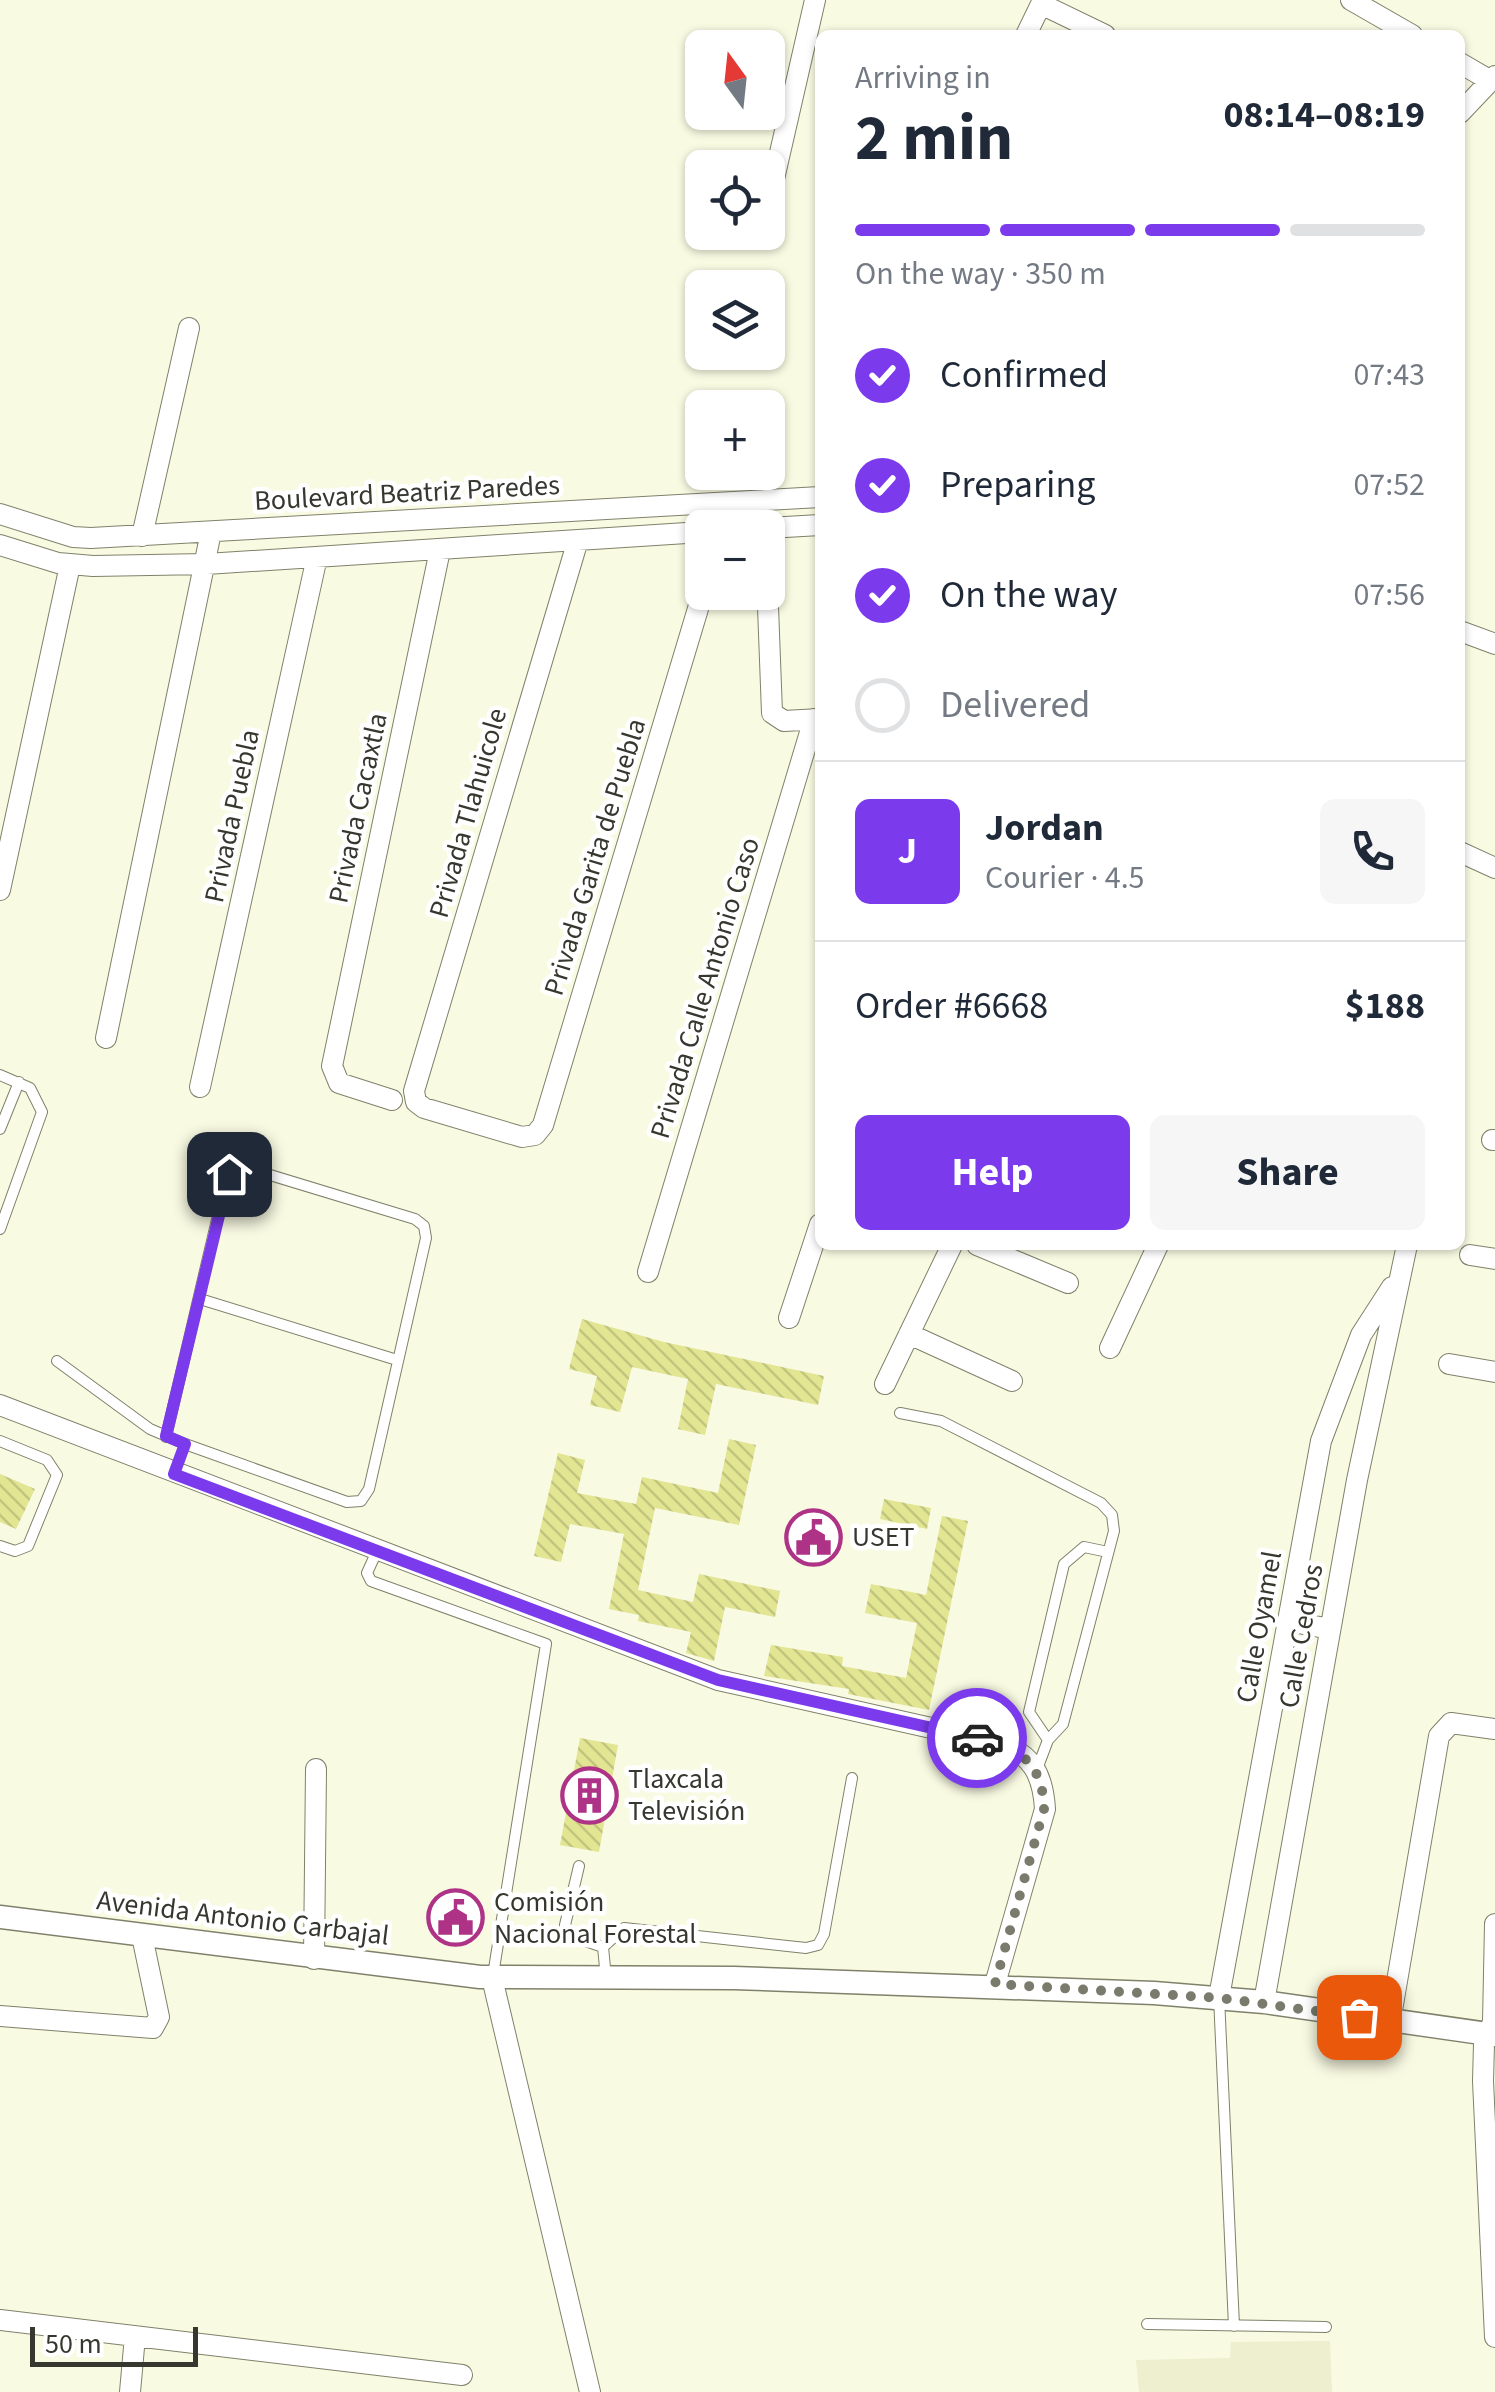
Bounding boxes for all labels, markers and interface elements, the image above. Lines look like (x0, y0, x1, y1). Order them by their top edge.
north arrow (685, 30, 785, 130)
map controls (685, 30, 785, 610)
text: Arriving in (855, 55, 991, 101)
text: 08:14–08:19 (1223, 88, 1425, 142)
text: 2 min (855, 92, 1013, 185)
button: locate (685, 150, 785, 250)
text: On the way · 350 m (855, 251, 1106, 297)
button: layers (685, 270, 785, 370)
icon: check (855, 348, 910, 403)
text: Confirmed (940, 348, 1108, 402)
text: 07:43 (1353, 352, 1425, 398)
button: + (685, 390, 785, 490)
icon: check (855, 458, 910, 513)
text: Preparing (940, 458, 1095, 512)
text: 07:52 (1353, 462, 1425, 508)
street label: Boulevard Beatriz Paredes (253, 465, 561, 521)
button: − (685, 510, 785, 610)
icon: check (855, 568, 910, 623)
text: On the way (940, 568, 1117, 622)
text: 07:56 (1353, 572, 1425, 618)
text: Delivered (940, 678, 1090, 732)
street label: Privada Tlahuicole (419, 704, 517, 922)
street label: Privada Cacaxtla (318, 709, 398, 907)
street label: Privada Garita de Puebla (534, 714, 656, 1000)
street label: Privada Puebla (194, 726, 270, 906)
button: phone (1320, 799, 1425, 904)
text: Jordan (985, 801, 1104, 855)
text: J (898, 824, 917, 878)
street label: Privada Calle Antonio Caso (640, 833, 770, 1143)
text: Courier · 4.5 (985, 855, 1145, 901)
text: Order #6668 (855, 979, 1048, 1033)
text: $188 (1345, 979, 1425, 1033)
button: Help (855, 1115, 1130, 1230)
button: Share (1150, 1115, 1425, 1230)
pin (187, 1132, 272, 1217)
icon: home (202, 1147, 257, 1202)
public building icon: USET (783, 1507, 843, 1567)
place label: USET (852, 1517, 915, 1557)
street label: Calle Oyamel (1226, 1548, 1292, 1706)
street label: Calle Cedros (1269, 1561, 1333, 1711)
courier (927, 1688, 1027, 1788)
icon: car (950, 1711, 1005, 1766)
place label: Tlaxcala Televisión (628, 1759, 745, 1831)
building icon: Tlaxcala Televisión (559, 1765, 619, 1825)
street label: Avenida Antonio Carbajal (95, 1880, 391, 1956)
place label: Comisión Nacional Forestal (494, 1882, 696, 1954)
public building icon: Comisión Nacional Forestal (425, 1888, 485, 1948)
pin (1317, 1975, 1402, 2060)
icon: bag (1332, 1990, 1387, 2045)
scale bar (30, 2322, 198, 2366)
text: 50 m (45, 2324, 102, 2364)

